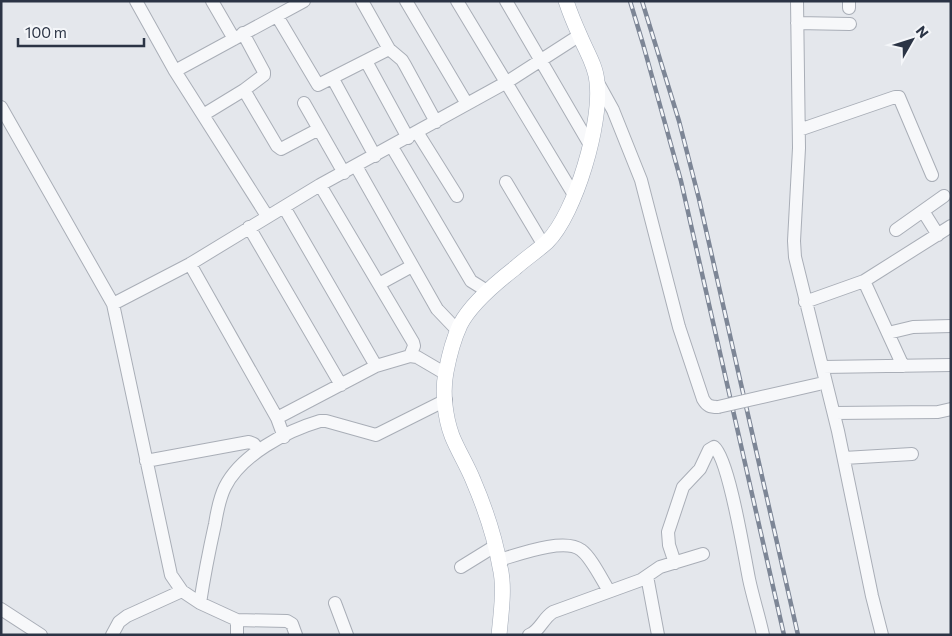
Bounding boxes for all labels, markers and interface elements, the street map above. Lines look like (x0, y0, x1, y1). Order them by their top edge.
scale bar (18, 15, 144, 47)
north arrow (887, 15, 937, 65)
text: N (913, 22, 932, 41)
text: 100 m (25, 23, 67, 41)

